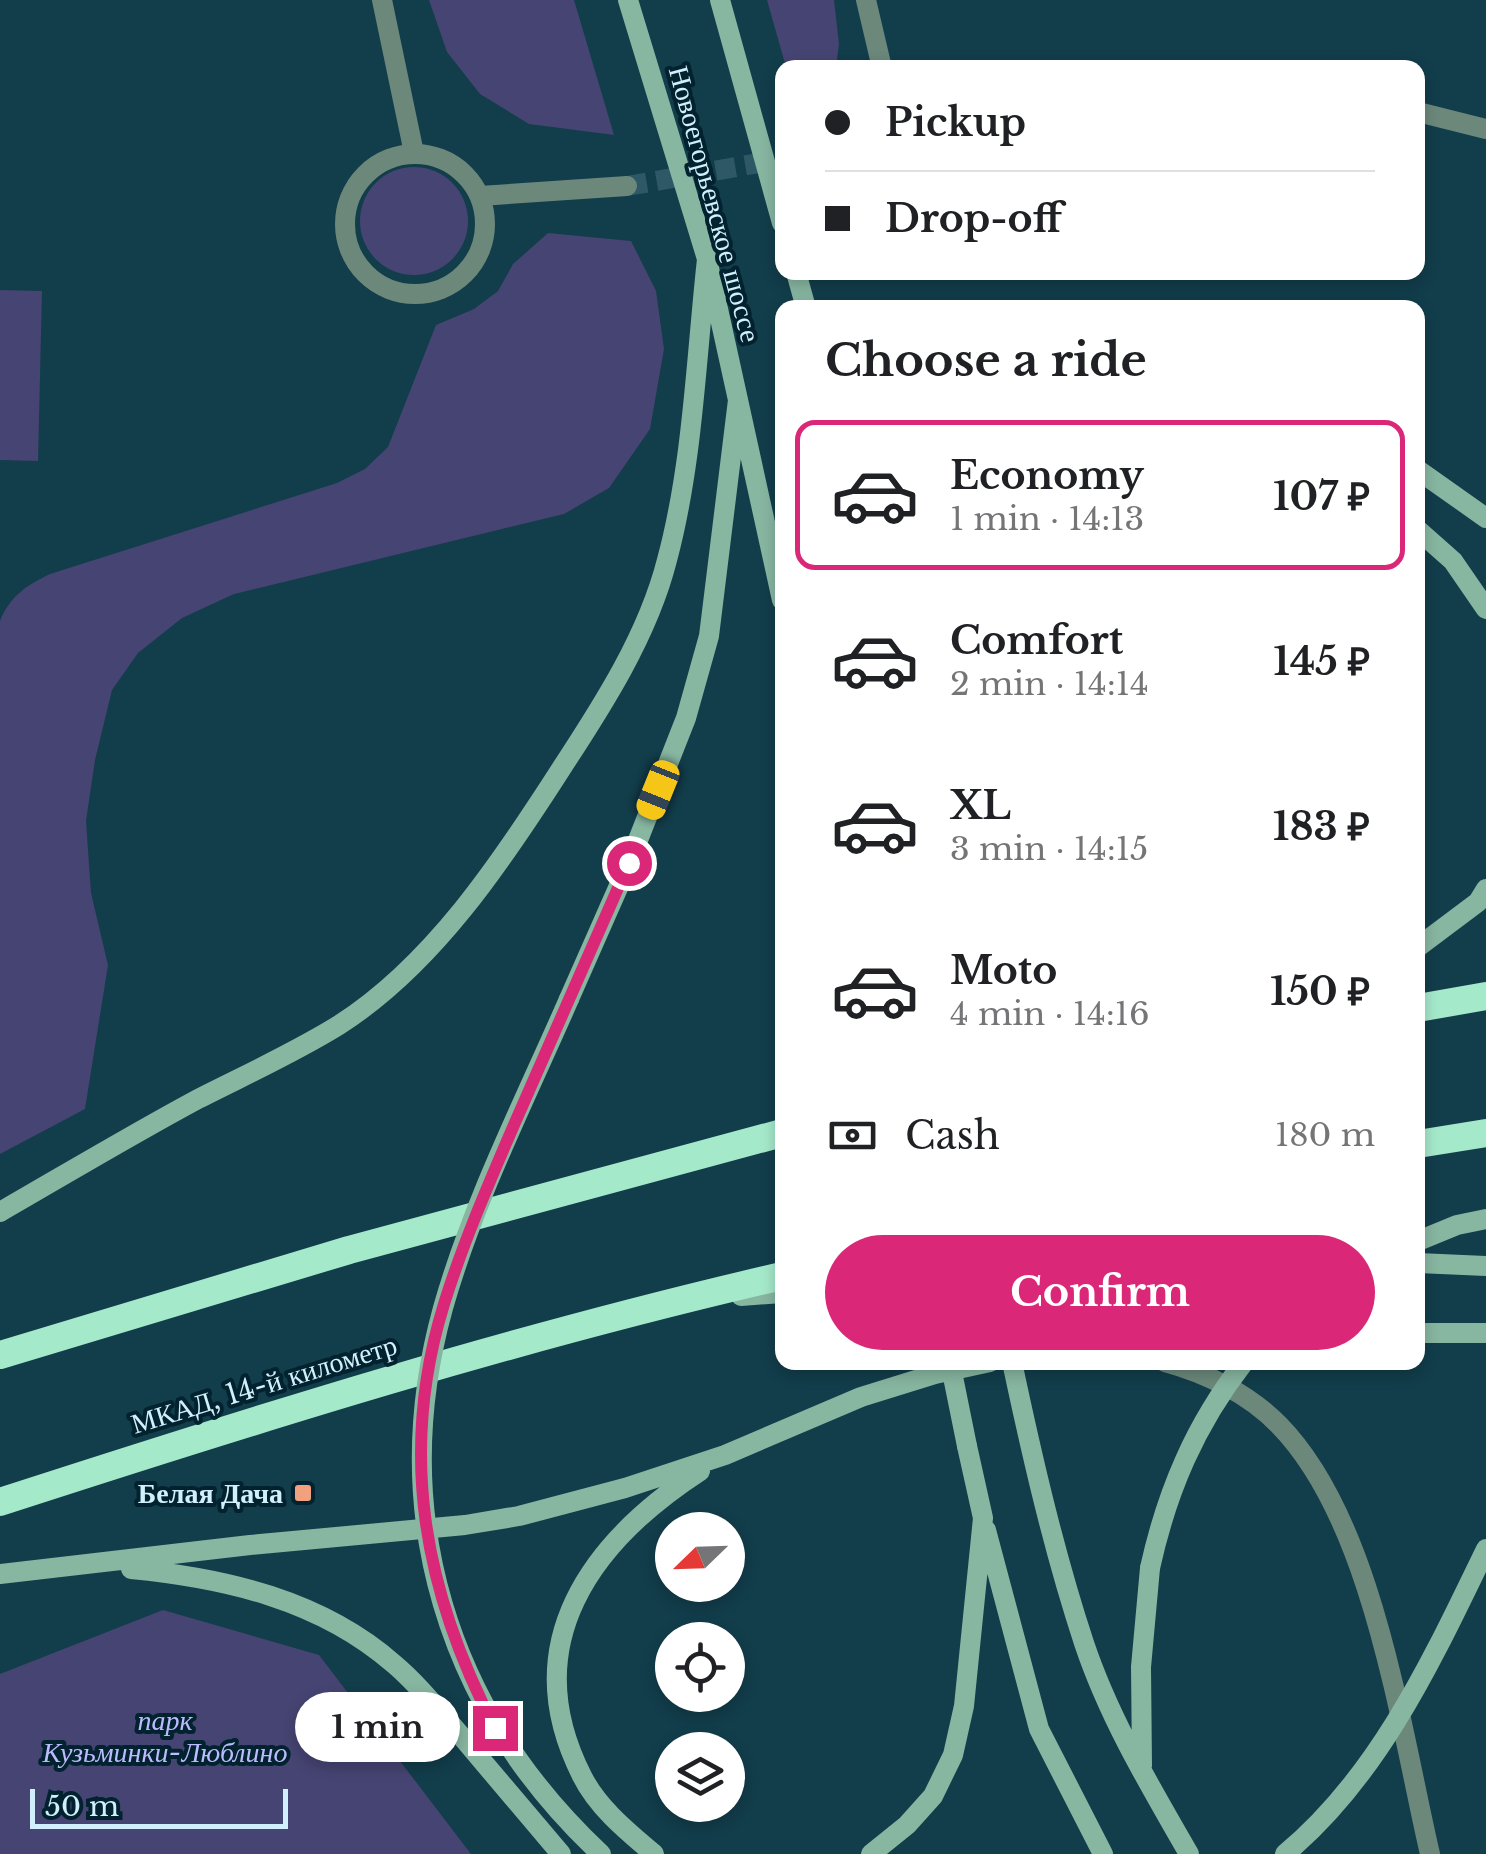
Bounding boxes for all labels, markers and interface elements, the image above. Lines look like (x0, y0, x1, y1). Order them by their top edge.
street label: Новоегорьевское шоссе (661, 62, 768, 346)
text: Pickup (885, 99, 1026, 146)
text: Drop-off (885, 195, 1062, 242)
text: Choose a ride (825, 332, 1147, 388)
icon: car (830, 450, 920, 540)
text: Economy (950, 452, 1144, 499)
text: 107 ₽ (1273, 473, 1370, 520)
text: 1 min · 14:13 (950, 499, 1144, 539)
icon: car (830, 615, 920, 705)
text: Comfort (950, 617, 1123, 664)
text: 145 ₽ (1273, 638, 1370, 685)
text: 2 min · 14:14 (950, 664, 1149, 704)
car (633, 757, 683, 823)
icon: car (830, 780, 920, 870)
text: XL (950, 782, 1011, 829)
text: 183 ₽ (1273, 803, 1370, 850)
text: 3 min · 14:15 (950, 829, 1148, 869)
route start (607, 841, 652, 886)
icon: car (830, 945, 920, 1035)
text: Moto (950, 947, 1057, 994)
text: 150 ₽ (1270, 968, 1370, 1015)
text: 4 min · 14:16 (950, 994, 1150, 1034)
icon: cash (825, 1108, 880, 1163)
text: Cash (905, 1112, 1000, 1159)
text: 180 m (1275, 1115, 1375, 1155)
button: Confirm (825, 1235, 1375, 1350)
street label: МКАД, 14-й километр (127, 1327, 401, 1442)
place label: Белая Дача (138, 1476, 283, 1511)
marker: Белая Дача (292, 1482, 314, 1504)
north arrow (655, 1512, 745, 1602)
map controls (655, 1512, 745, 1822)
button: locate (655, 1622, 745, 1712)
callout: 1 min (295, 1693, 460, 1763)
park label: парк Кузьминки-Люблино (42, 1703, 287, 1770)
route end (473, 1706, 518, 1751)
text: 1 min (331, 1707, 424, 1747)
button: layers (655, 1732, 745, 1822)
scale bar (30, 1784, 288, 1828)
text: 50 m (45, 1789, 119, 1824)

